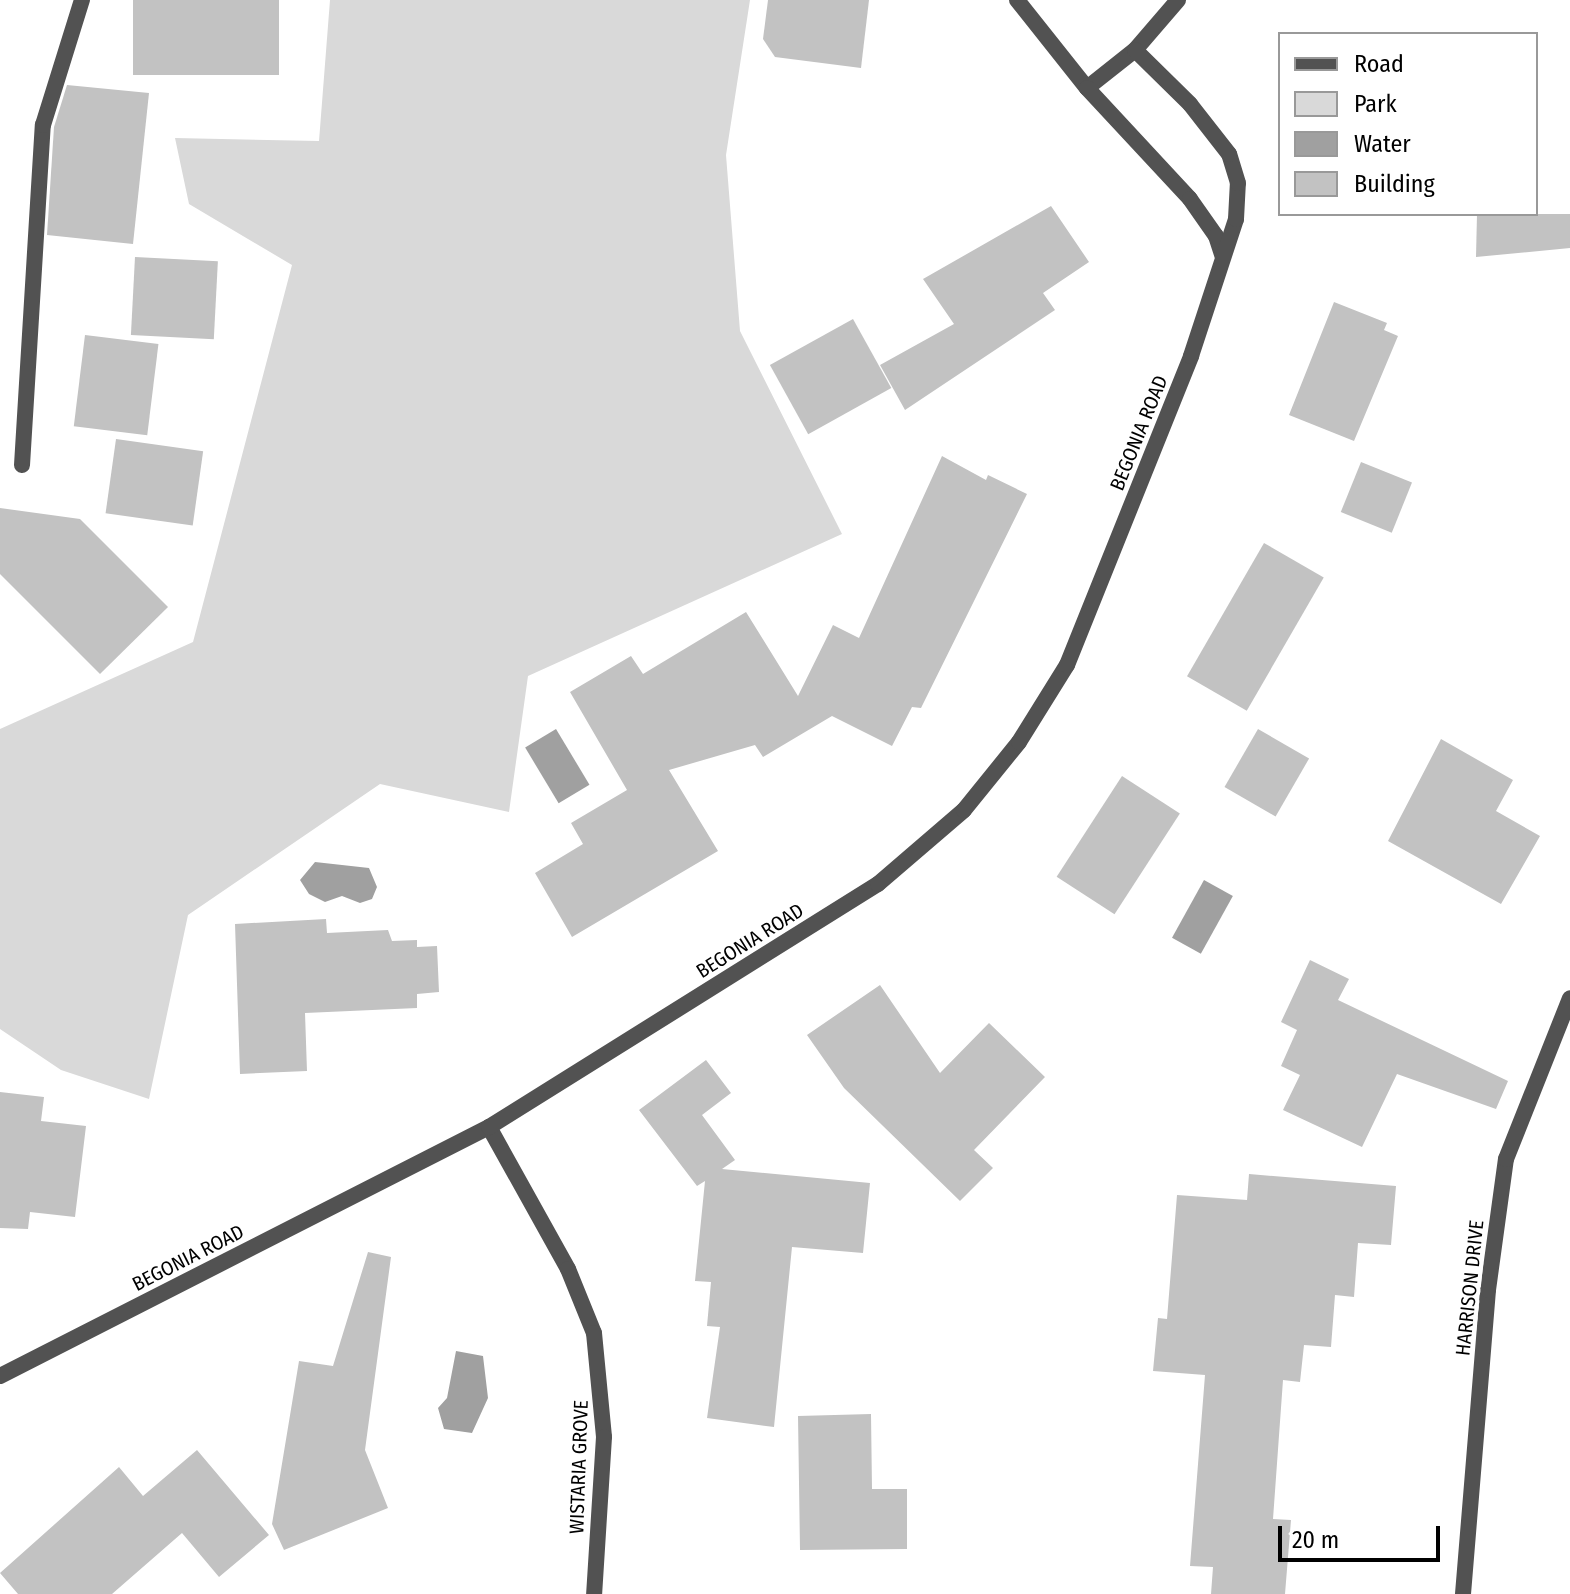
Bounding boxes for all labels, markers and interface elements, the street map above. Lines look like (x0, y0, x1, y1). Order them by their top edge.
legend (1278, 32, 1538, 216)
text: Road (1354, 50, 1404, 78)
text: Park (1354, 90, 1397, 118)
text: Water (1354, 130, 1411, 158)
text: Building (1354, 170, 1435, 198)
street label: BEGONIA ROAD (1105, 372, 1173, 494)
street label: BEGONIA ROAD (692, 899, 808, 983)
street label: HARRISON DRIVE (1451, 1219, 1489, 1357)
street label: BEGONIA ROAD (128, 1220, 248, 1296)
street label: WISTARIA GROVE (565, 1400, 593, 1534)
scale bar (1282, 1510, 1444, 1560)
text: 20 m (1292, 1526, 1339, 1554)

